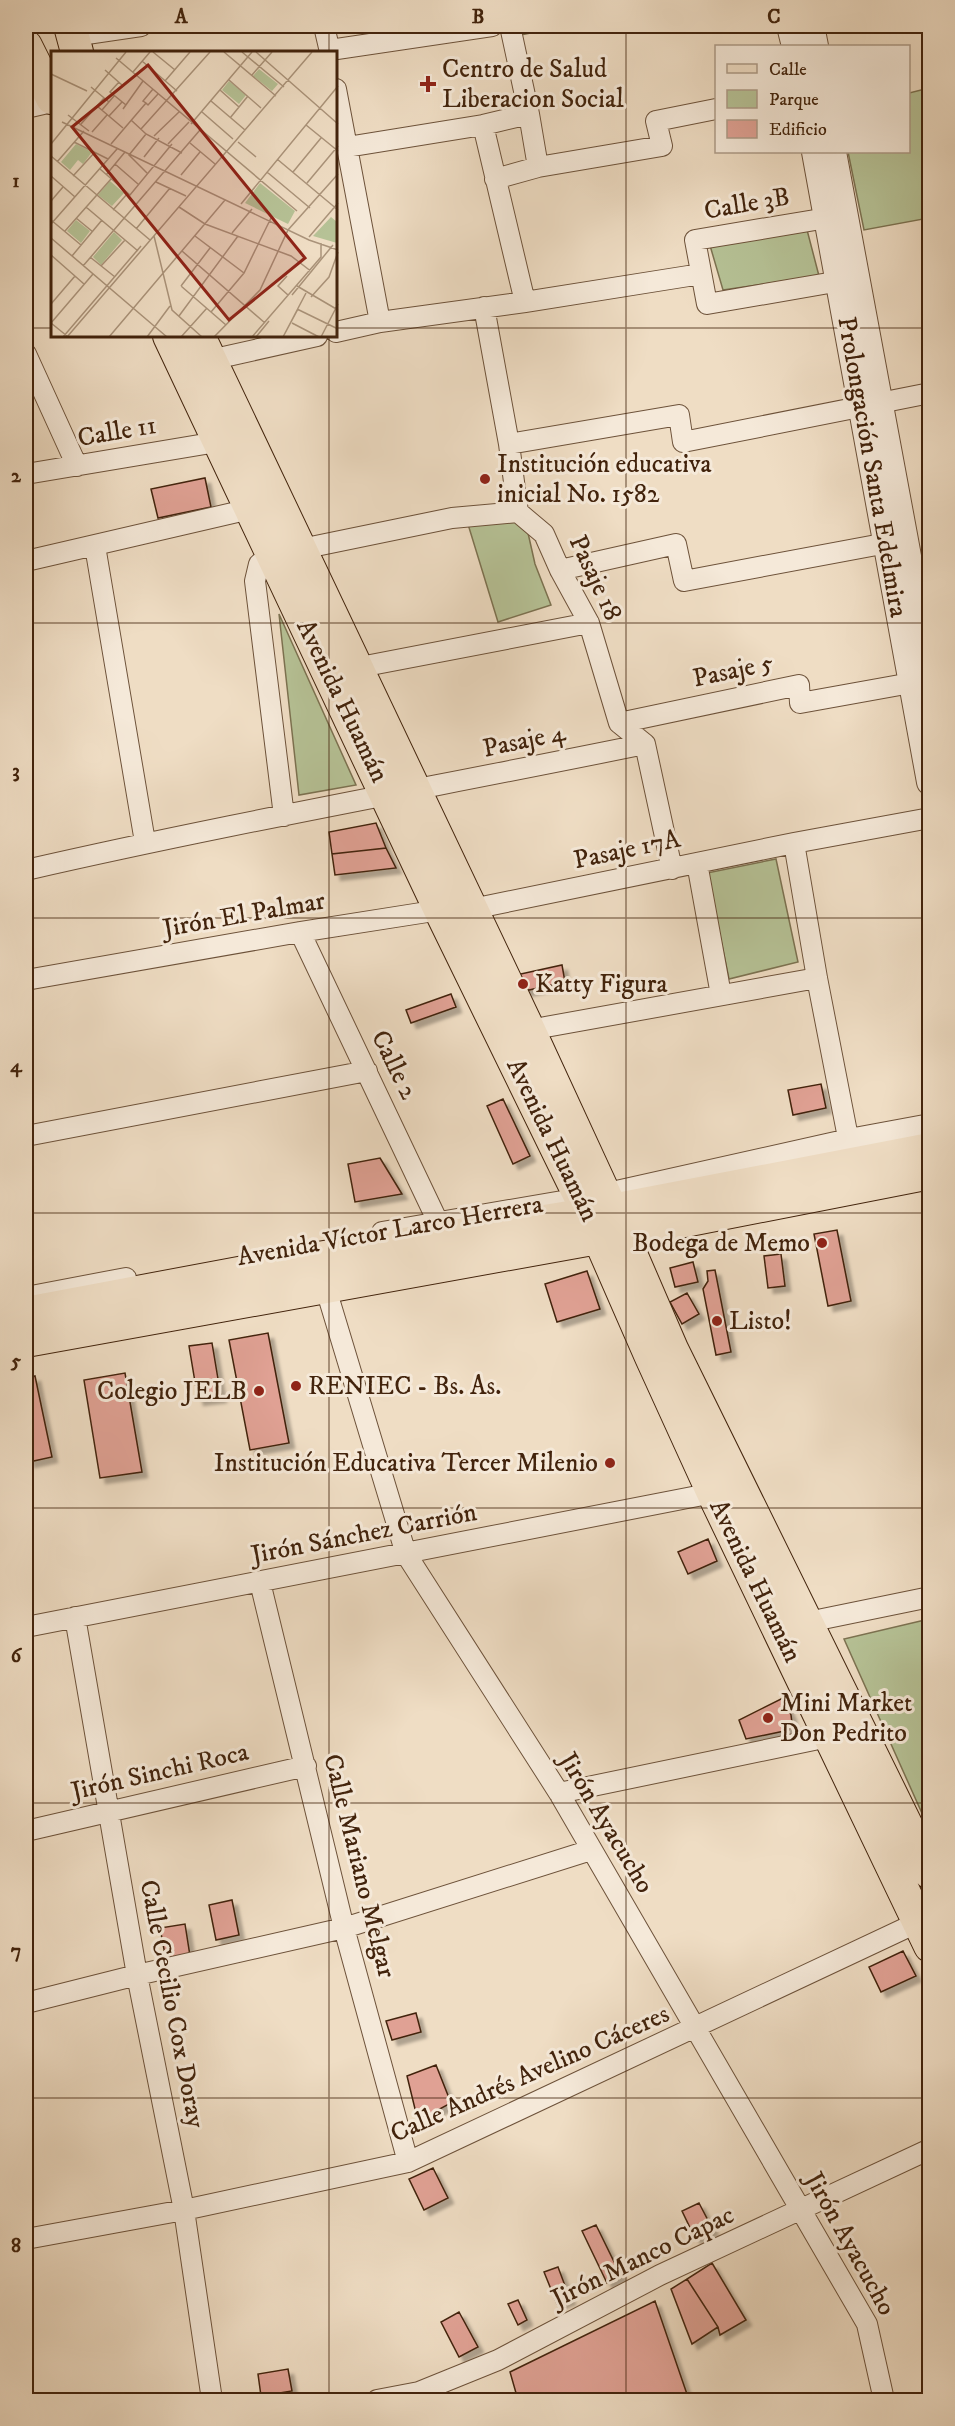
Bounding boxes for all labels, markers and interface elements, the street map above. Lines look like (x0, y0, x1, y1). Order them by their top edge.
text: A (174, 5, 189, 30)
text: B (472, 5, 484, 30)
text: C (767, 5, 781, 30)
legend (715, 45, 910, 153)
inset map (51, 51, 338, 338)
place label: Centro de Salud Liberacion Social (442, 53, 624, 116)
text: Calle (769, 59, 807, 81)
marker: Centro de Salud Liberacion Social (419, 75, 437, 93)
text: Parque (769, 89, 819, 111)
text: Edificio (769, 119, 827, 141)
text: 1 (12, 169, 20, 194)
street label: Calle 3B (702, 180, 792, 228)
street label: Prolongación Santa Edelmira (829, 314, 915, 620)
street label: Calle 11 (75, 409, 159, 455)
place label: Institución educativa inicial No. 1582 (497, 448, 712, 511)
text: 2 (11, 464, 22, 489)
marker: Institución educativa inicial No. 1582 (478, 472, 492, 486)
street label: Pasaje 18 (561, 530, 629, 626)
street label: Avenida Huamán (288, 614, 396, 788)
street label: Pasaje 5 (690, 646, 776, 696)
street label: Pasaje 4 (480, 716, 569, 766)
text: 3 (12, 759, 20, 784)
street label: Pasaje 17A (571, 823, 684, 877)
street label: Jirón El Palmar (158, 884, 328, 946)
place label: Katty Figura (535, 968, 667, 1001)
marker: Katty Figura (516, 977, 530, 991)
street label: Calle 2 (363, 1025, 425, 1105)
street label: Avenida Huamán (498, 1053, 606, 1227)
text: 4 (10, 1054, 23, 1079)
street label: Avenida Víctor Larco Herrera (235, 1188, 545, 1274)
place label: Bodega de Memo (632, 1227, 810, 1260)
marker: Bodega de Memo (815, 1236, 829, 1250)
place label: Listo! (729, 1305, 792, 1338)
marker: Listo! (710, 1314, 724, 1328)
text: 5 (10, 1349, 21, 1374)
place label: RENIEC - Bs. As. (308, 1370, 501, 1403)
place label: Colegio JELB (97, 1375, 247, 1408)
marker: RENIEC - Bs. As. (289, 1379, 303, 1393)
marker: Colegio JELB (252, 1384, 266, 1398)
place label: Institución Educativa Tercer Milenio (214, 1447, 598, 1480)
marker: Institución Educativa Tercer Milenio (603, 1456, 617, 1470)
street label: Avenida Huamán (701, 1494, 809, 1668)
street label: Jirón Sánchez Carrión (246, 1496, 480, 1572)
text: 6 (11, 1644, 23, 1669)
place label: Mini Market Don Pedrito (780, 1687, 912, 1750)
marker: Mini Market Don Pedrito (761, 1711, 775, 1725)
street label: Jirón Sinchi Roca (66, 1736, 252, 1809)
street label: Jirón Ayacucho (550, 1745, 661, 1899)
street label: Calle Mariano Melgar (315, 1751, 403, 1982)
street label: Calle Cecilio Cox Doray (132, 1877, 212, 2131)
text: 7 (11, 1939, 21, 1964)
street label: Calle Andrés Avelino Cáceres (385, 1998, 675, 2150)
street label: Jirón Ayacucho (796, 2165, 903, 2321)
street label: Jirón Manco Capac (544, 2198, 740, 2316)
text: 8 (11, 2234, 21, 2259)

